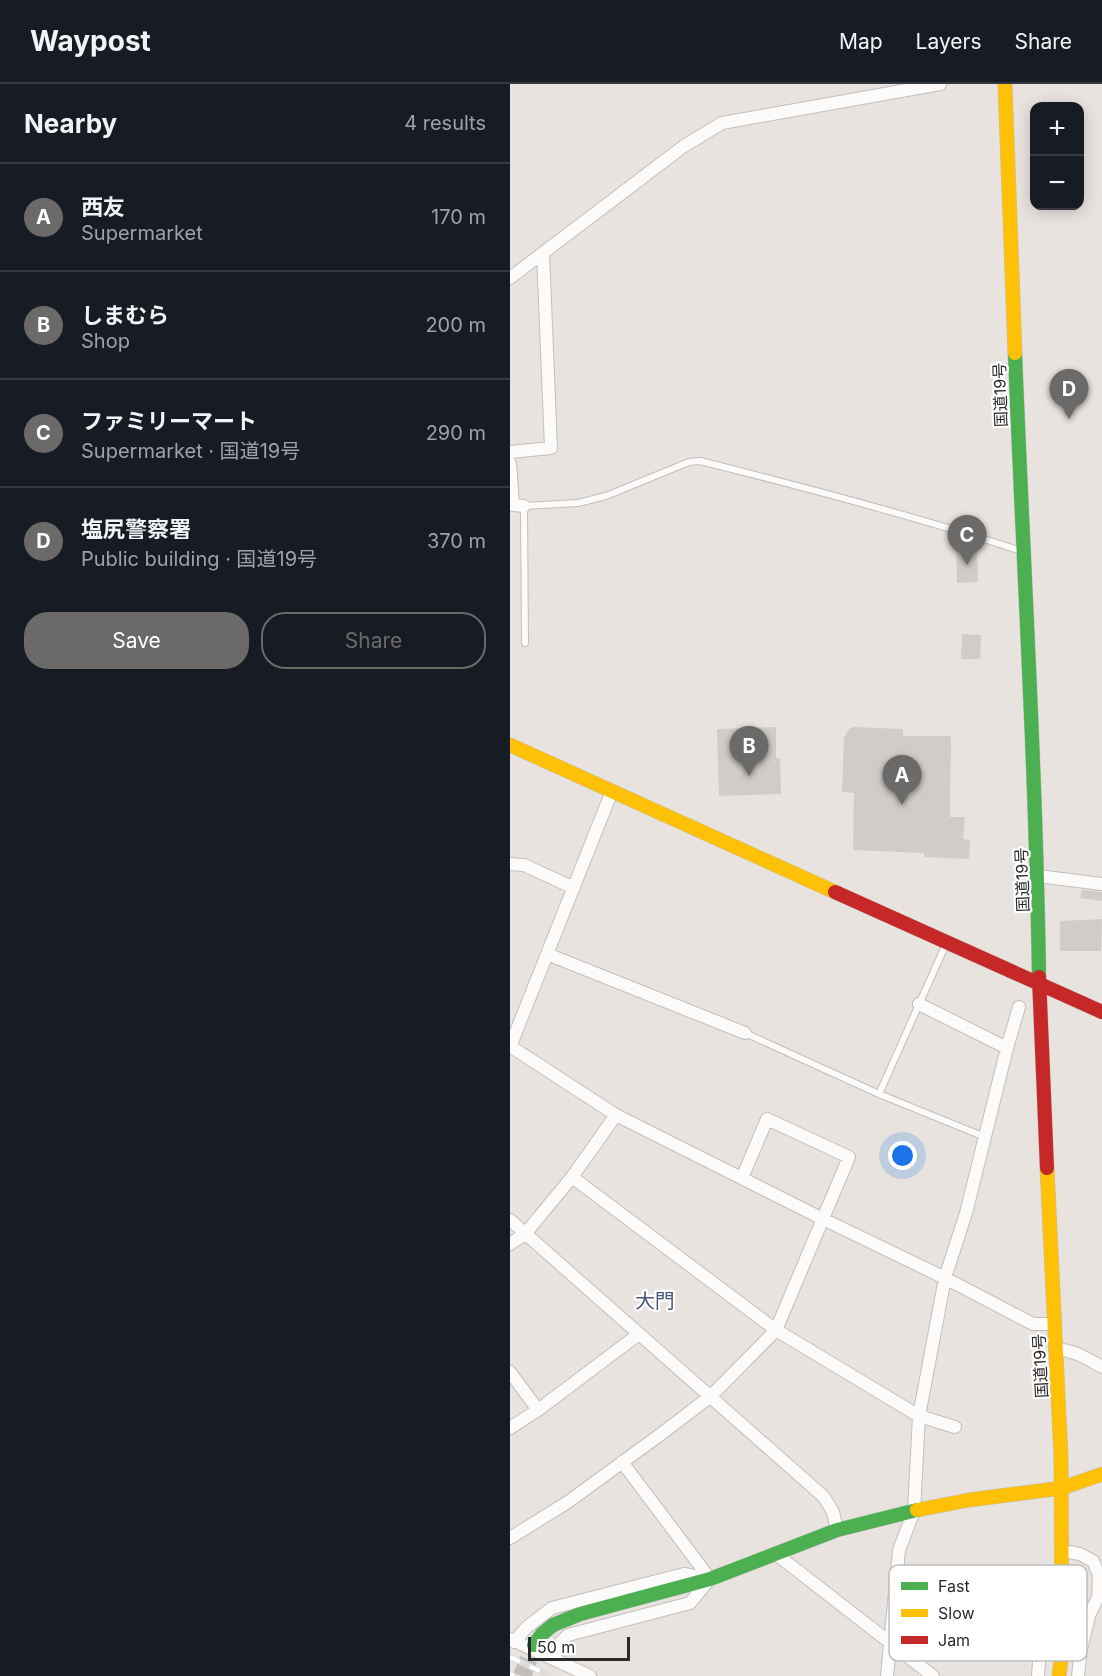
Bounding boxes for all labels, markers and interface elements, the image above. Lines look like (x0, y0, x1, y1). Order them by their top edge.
text: Waypost (30, 24, 151, 58)
text: Map (839, 29, 883, 54)
text: Layers (916, 29, 982, 54)
text: Share (1015, 29, 1072, 54)
map controls (1030, 102, 1084, 210)
button: + (1030, 102, 1084, 156)
text: Nearby (24, 108, 117, 139)
text: 4 results (404, 111, 486, 135)
button: − (1030, 156, 1084, 210)
text: 西友 (81, 194, 125, 220)
text: A (36, 205, 51, 229)
text: 170 m (431, 205, 486, 229)
text: Supermarket (81, 221, 203, 245)
text: しまむら (81, 302, 169, 328)
text: B (37, 313, 50, 337)
text: 200 m (425, 313, 486, 337)
text: Shop (81, 329, 130, 353)
street label: 国道19号 (989, 362, 1011, 428)
pin: D (1050, 370, 1088, 419)
text: ファミリーマート (81, 408, 257, 434)
text: C (36, 421, 51, 445)
text: 290 m (426, 421, 486, 445)
text: Supermarket · 国道19号 (81, 439, 300, 463)
text: 塩尻警察署 (81, 516, 191, 542)
pin: C (948, 516, 986, 565)
text: D (36, 529, 51, 553)
text: 370 m (427, 529, 486, 553)
text: Public building · 国道19号 (81, 547, 317, 571)
button: Save (24, 612, 249, 669)
button: Share (261, 612, 486, 669)
pin: B (730, 726, 768, 776)
pin: A (882, 756, 922, 805)
street label: 国道19号 (1011, 847, 1033, 913)
your location (888, 1141, 917, 1170)
district label: 大門 (635, 1289, 675, 1313)
street label: 国道19号 (1028, 1333, 1052, 1399)
legend (889, 1565, 1087, 1661)
text: Fast (938, 1576, 970, 1596)
text: Slow (938, 1603, 975, 1623)
text: Jam (938, 1630, 970, 1650)
scale bar (528, 1634, 630, 1662)
text: 50 m (537, 1637, 575, 1657)

